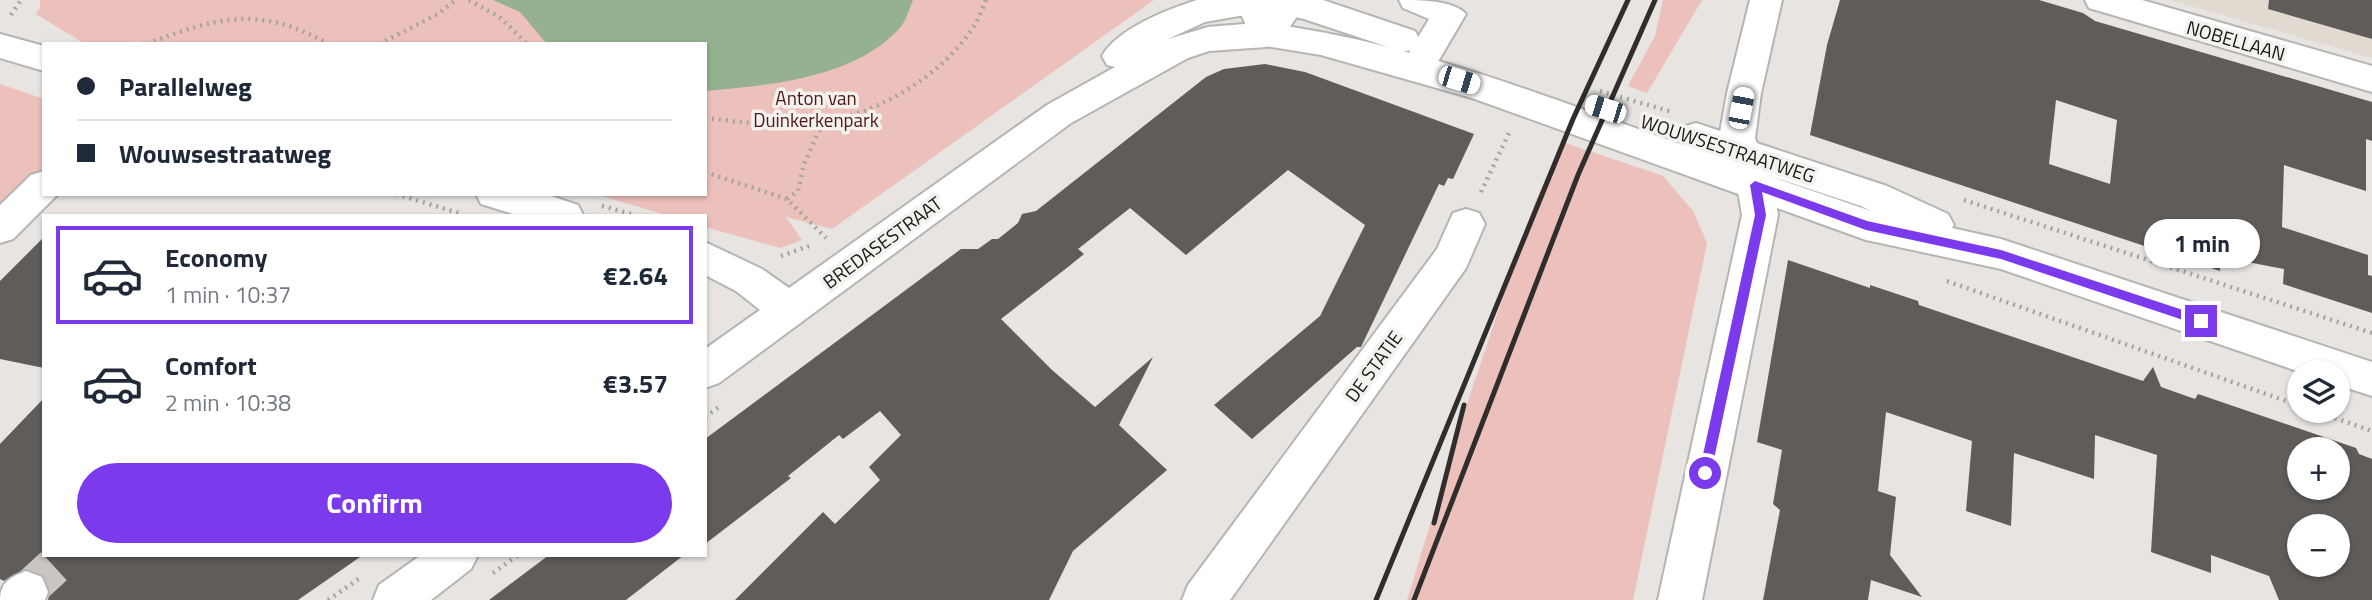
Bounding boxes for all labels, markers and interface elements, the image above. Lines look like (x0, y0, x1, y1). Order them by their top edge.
street label: NOBELLAAN (2183, 12, 2289, 68)
car (1436, 64, 1483, 96)
text: Parallelweg (119, 67, 252, 106)
park label: Anton van Duinkerkenpark (753, 83, 879, 134)
car (1727, 85, 1756, 131)
car (1582, 93, 1629, 125)
street label: WOUWSESTRAATWEG (1637, 106, 1819, 190)
text: Wouwsestraatweg (119, 134, 331, 173)
street label: BREDASESTRAAT (816, 189, 948, 295)
callout: 1 min (2143, 219, 2259, 268)
text: 1 min (2174, 226, 2230, 261)
text: Economy (165, 238, 267, 277)
icon: car (81, 244, 144, 307)
text: €2.64 (603, 256, 668, 295)
text: 1 min · 10:37 (165, 277, 291, 312)
route end (2185, 305, 2217, 337)
street label: DE STATIE (1337, 324, 1409, 408)
text: Comfort (165, 346, 257, 385)
icon: car (81, 352, 144, 415)
map controls (2287, 360, 2350, 577)
button: layers (2287, 360, 2350, 423)
text: €3.57 (603, 364, 668, 403)
text: 2 min · 10:38 (165, 385, 291, 420)
button: + (2287, 437, 2350, 500)
route start (1689, 457, 1721, 489)
button: Confirm (77, 463, 672, 543)
button: − (2287, 514, 2350, 577)

